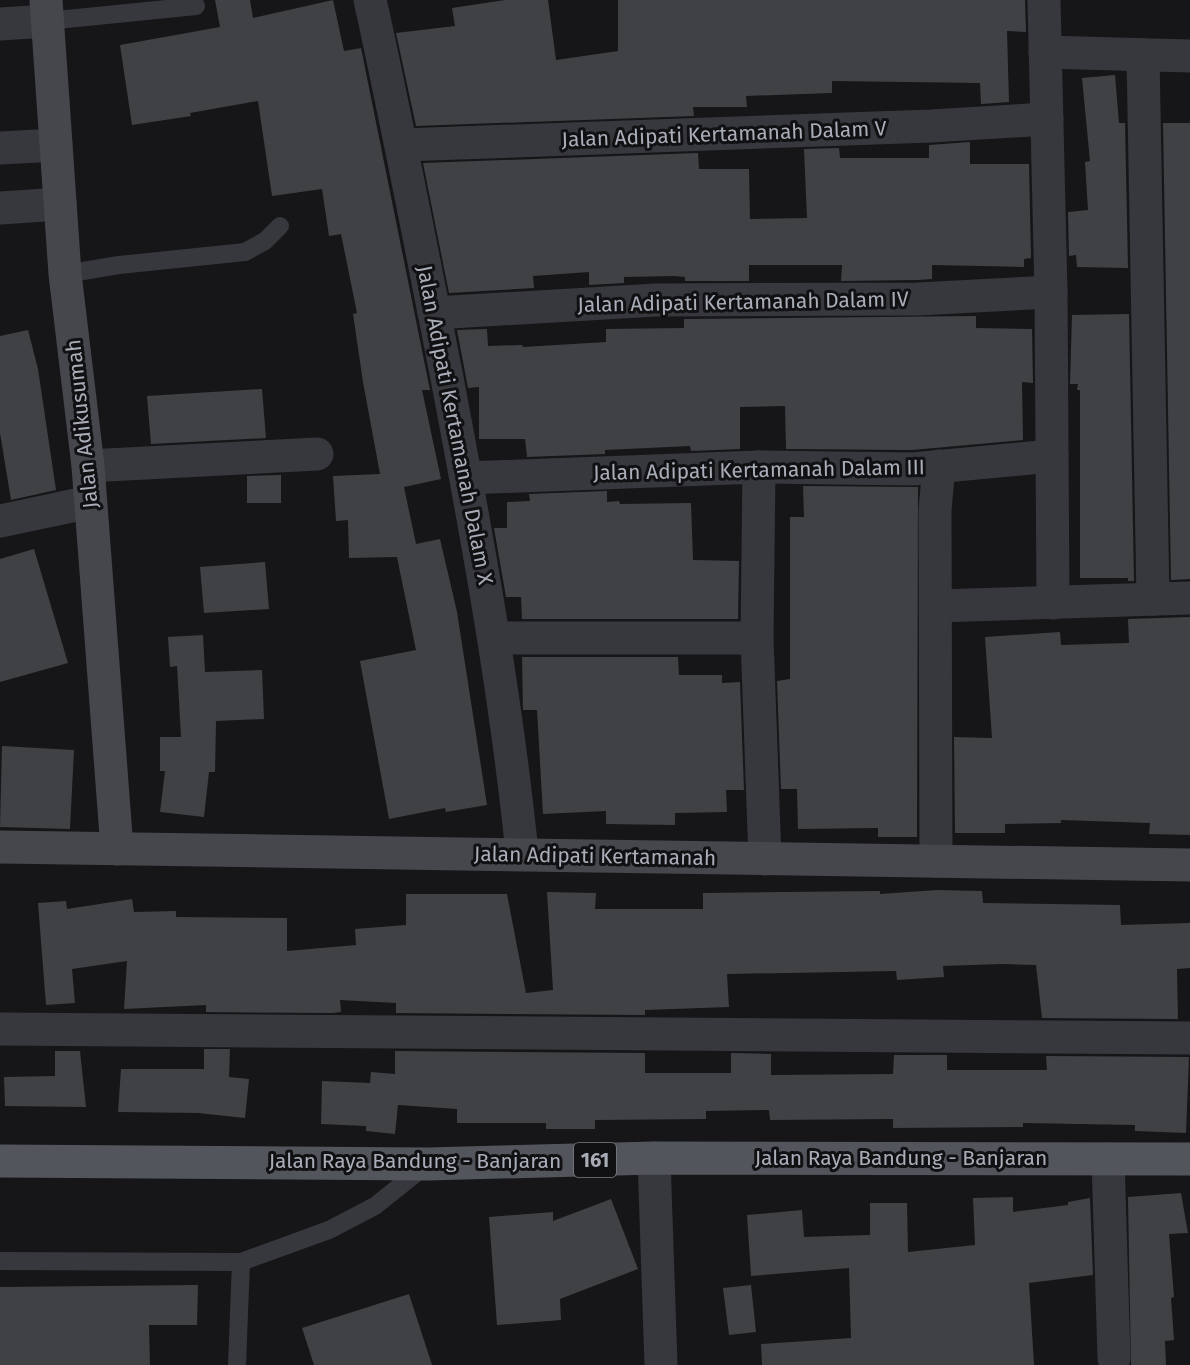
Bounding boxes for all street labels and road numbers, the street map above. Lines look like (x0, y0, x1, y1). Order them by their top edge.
street label: Jalan Adipati Kertamanah Dalam V (561, 115, 887, 153)
street label: Jalan Adipati Kertamanah Dalam X (411, 263, 499, 587)
street label: Jalan Adipati Kertamanah Dalam IV (577, 286, 909, 318)
street label: Jalan Adikusumah (60, 338, 104, 510)
street label: Jalan Adipati Kertamanah Dalam III (593, 454, 925, 486)
street label: Jalan Adipati Kertamanah (474, 841, 716, 871)
road number: 161 (574, 1143, 616, 1177)
street label: Jalan Raya Bandung - Banjaran (755, 1145, 1047, 1171)
street label: Jalan Raya Bandung - Banjaran (269, 1148, 561, 1174)

